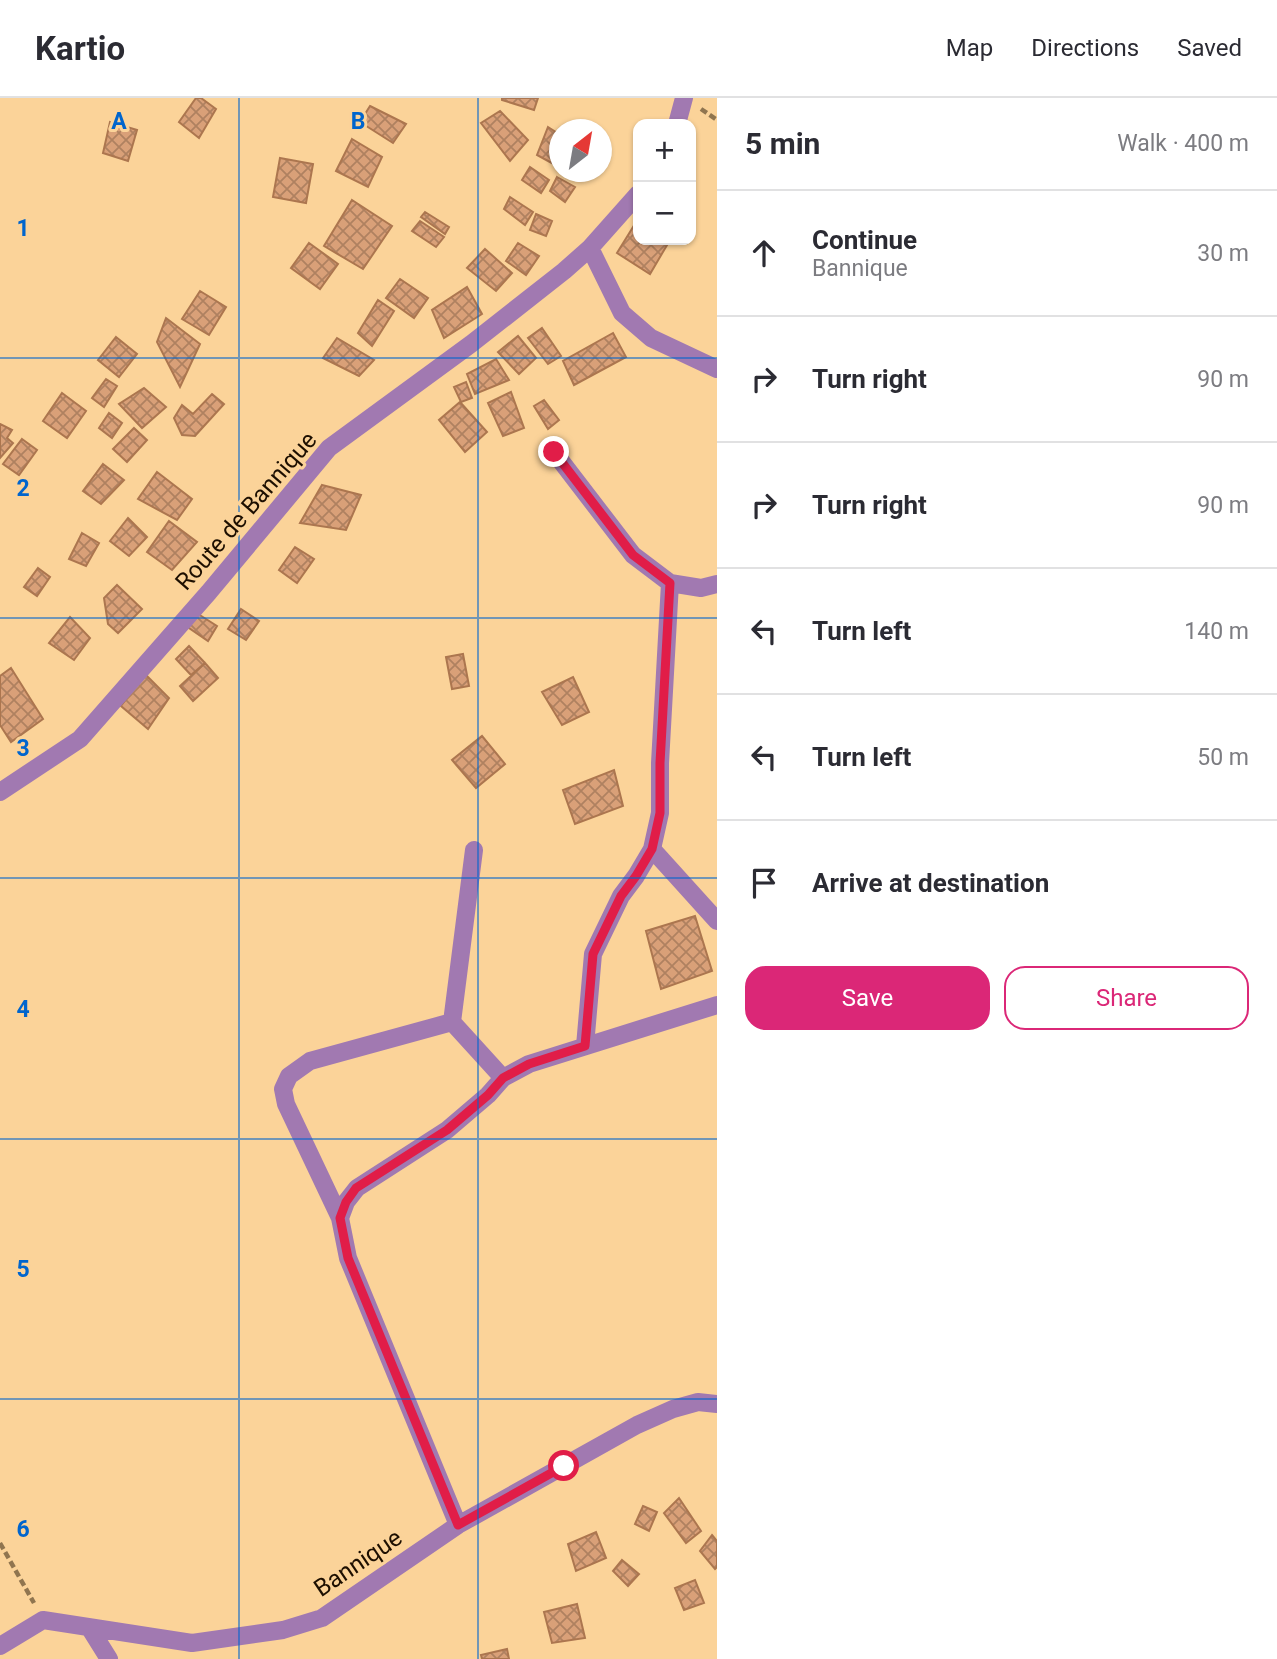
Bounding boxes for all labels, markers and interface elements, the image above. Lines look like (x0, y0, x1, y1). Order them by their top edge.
text: Kartio (35, 29, 125, 68)
text: Map (946, 34, 993, 62)
text: Directions (1031, 34, 1139, 62)
text: Saved (1177, 34, 1242, 62)
text: A (111, 108, 127, 135)
text: B (351, 108, 365, 135)
north arrow (549, 119, 612, 182)
map controls (633, 119, 696, 245)
button: + (633, 119, 696, 182)
text: 5 min (745, 126, 820, 161)
text: Walk · 400 m (1117, 130, 1249, 157)
button: − (633, 182, 696, 245)
text: 1 (16, 215, 30, 242)
text: Continue (812, 225, 917, 255)
icon: ahead (745, 234, 783, 272)
text: 30 m (1197, 240, 1249, 267)
text: Bannique (812, 255, 908, 282)
icon: right (745, 360, 783, 398)
text: Turn right (812, 364, 927, 394)
text: 90 m (1197, 366, 1249, 393)
street label: Route de Bannique (170, 426, 322, 596)
route end (538, 436, 569, 467)
text: 2 (16, 475, 30, 502)
icon: right (745, 486, 783, 524)
text: Turn right (812, 490, 927, 520)
text: 90 m (1197, 492, 1249, 519)
icon: left (745, 612, 783, 650)
text: Turn left (812, 616, 911, 646)
text: 140 m (1184, 618, 1249, 645)
text: 3 (16, 735, 30, 762)
icon: left (745, 738, 783, 776)
text: Turn left (812, 742, 911, 772)
text: 50 m (1197, 744, 1249, 771)
icon: arrive (745, 864, 783, 902)
text: Arrive at destination (812, 868, 1049, 898)
button: Save (745, 966, 990, 1030)
button: Share (1004, 966, 1249, 1030)
text: 4 (16, 996, 30, 1023)
text: 5 (16, 1256, 30, 1283)
route start (548, 1450, 579, 1481)
text: 6 (16, 1516, 30, 1543)
street label: Bannique (309, 1523, 407, 1603)

